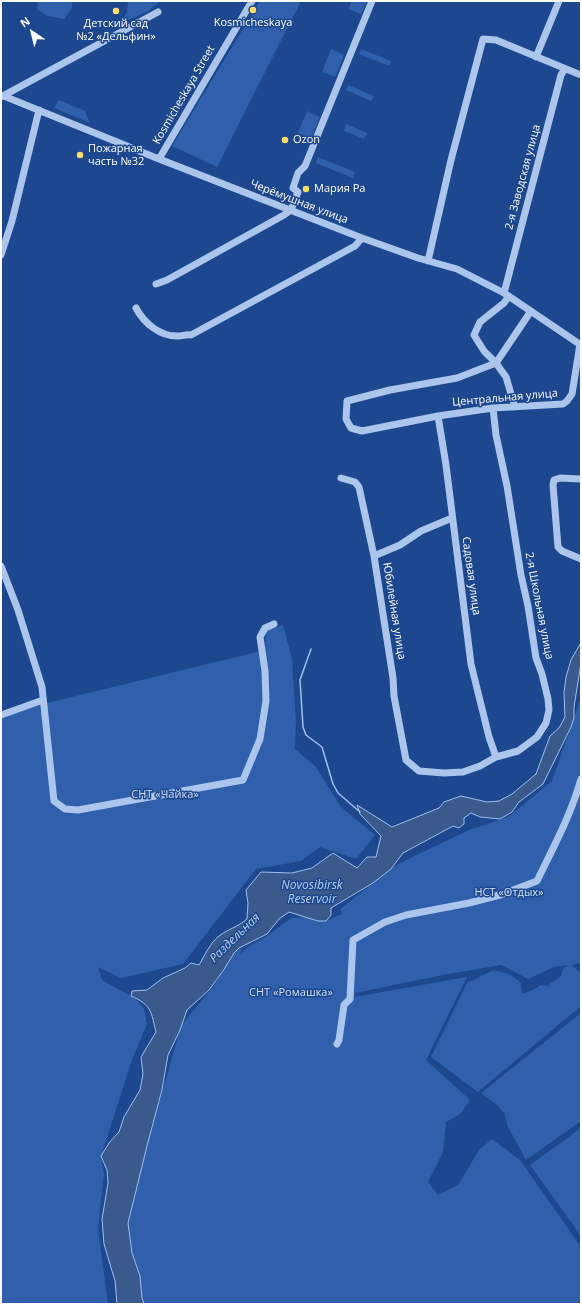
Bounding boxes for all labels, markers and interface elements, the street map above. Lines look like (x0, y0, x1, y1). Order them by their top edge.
marker: Kosmicheskaya (248, 5, 258, 15)
marker: Детский сад №2 «Дельфин» (111, 6, 121, 16)
north arrow (12, 12, 52, 52)
text: N (17, 13, 33, 30)
place label: Kosmicheskaya (214, 16, 292, 30)
place label: Детский сад №2 «Дельфин» (76, 17, 156, 43)
street label: Kosmicheskaya Street (150, 43, 218, 147)
street label: 2-я Заводская улица (503, 123, 543, 231)
place label: Ozon (293, 133, 320, 147)
marker: Ozon (280, 135, 290, 145)
place label: Пожарная часть №32 (88, 142, 144, 168)
marker: Пожарная часть №32 (75, 150, 85, 160)
street label: Черёмушная улица (248, 177, 350, 227)
place label: Мария Ра (314, 182, 365, 196)
marker: Мария Ра (301, 184, 311, 194)
street label: Центральная улица (452, 387, 558, 409)
street label: Садовая улица (459, 536, 483, 616)
street label: 2-я Школьная улица (522, 551, 556, 661)
street label: Юбилейная улица (380, 561, 408, 661)
park label: СНТ «Чайка» (131, 788, 199, 802)
water label: Novosibirsk Reservoir (281, 879, 343, 907)
park label: НСТ «Отдых» (474, 886, 544, 900)
water label: Раздельная (207, 910, 263, 966)
park label: СНТ «Ромашка» (249, 986, 333, 1000)

